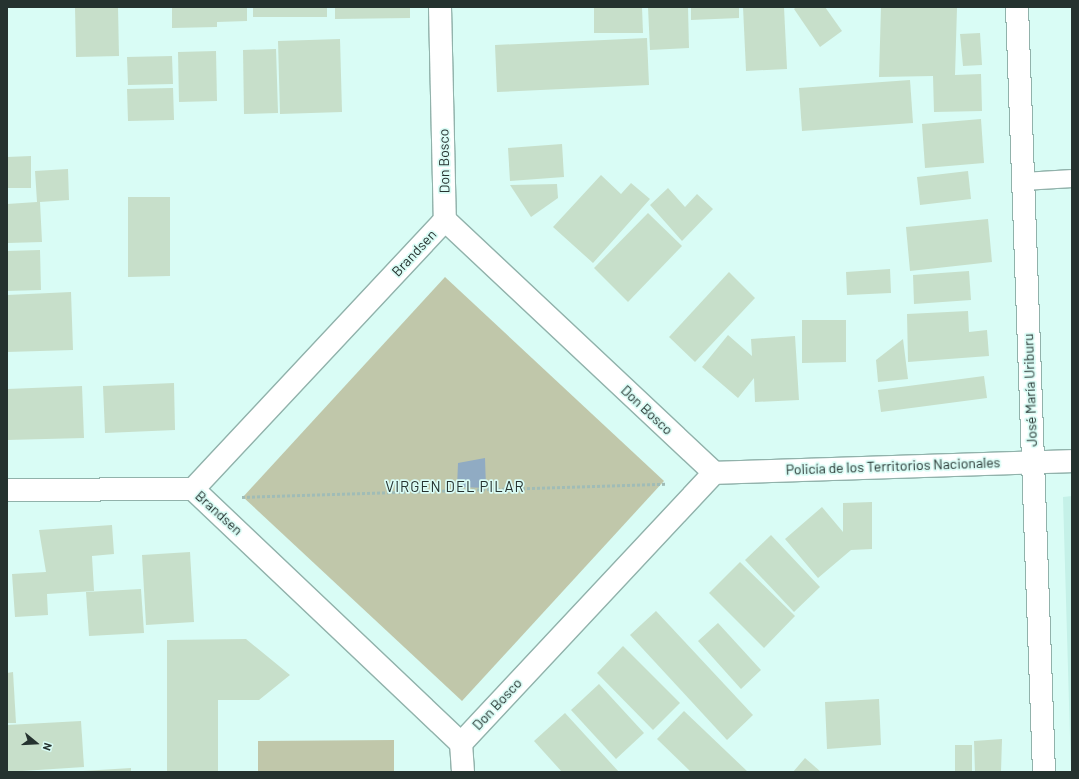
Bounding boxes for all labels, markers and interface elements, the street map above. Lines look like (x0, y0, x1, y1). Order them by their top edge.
street label: Don Bosco (435, 129, 453, 193)
street label: Brandsen (388, 226, 440, 280)
street label: José María Uriburu (1020, 333, 1040, 447)
street label: Don Bosco (618, 382, 676, 438)
street label: Policía de los Territorios Nacionales (785, 454, 1001, 478)
district label: VIRGEN DEL PILAR (385, 478, 525, 496)
street label: Brandsen (192, 487, 246, 539)
street label: Don Bosco (469, 675, 525, 733)
north arrow (16, 723, 56, 763)
text: N (41, 741, 55, 752)

